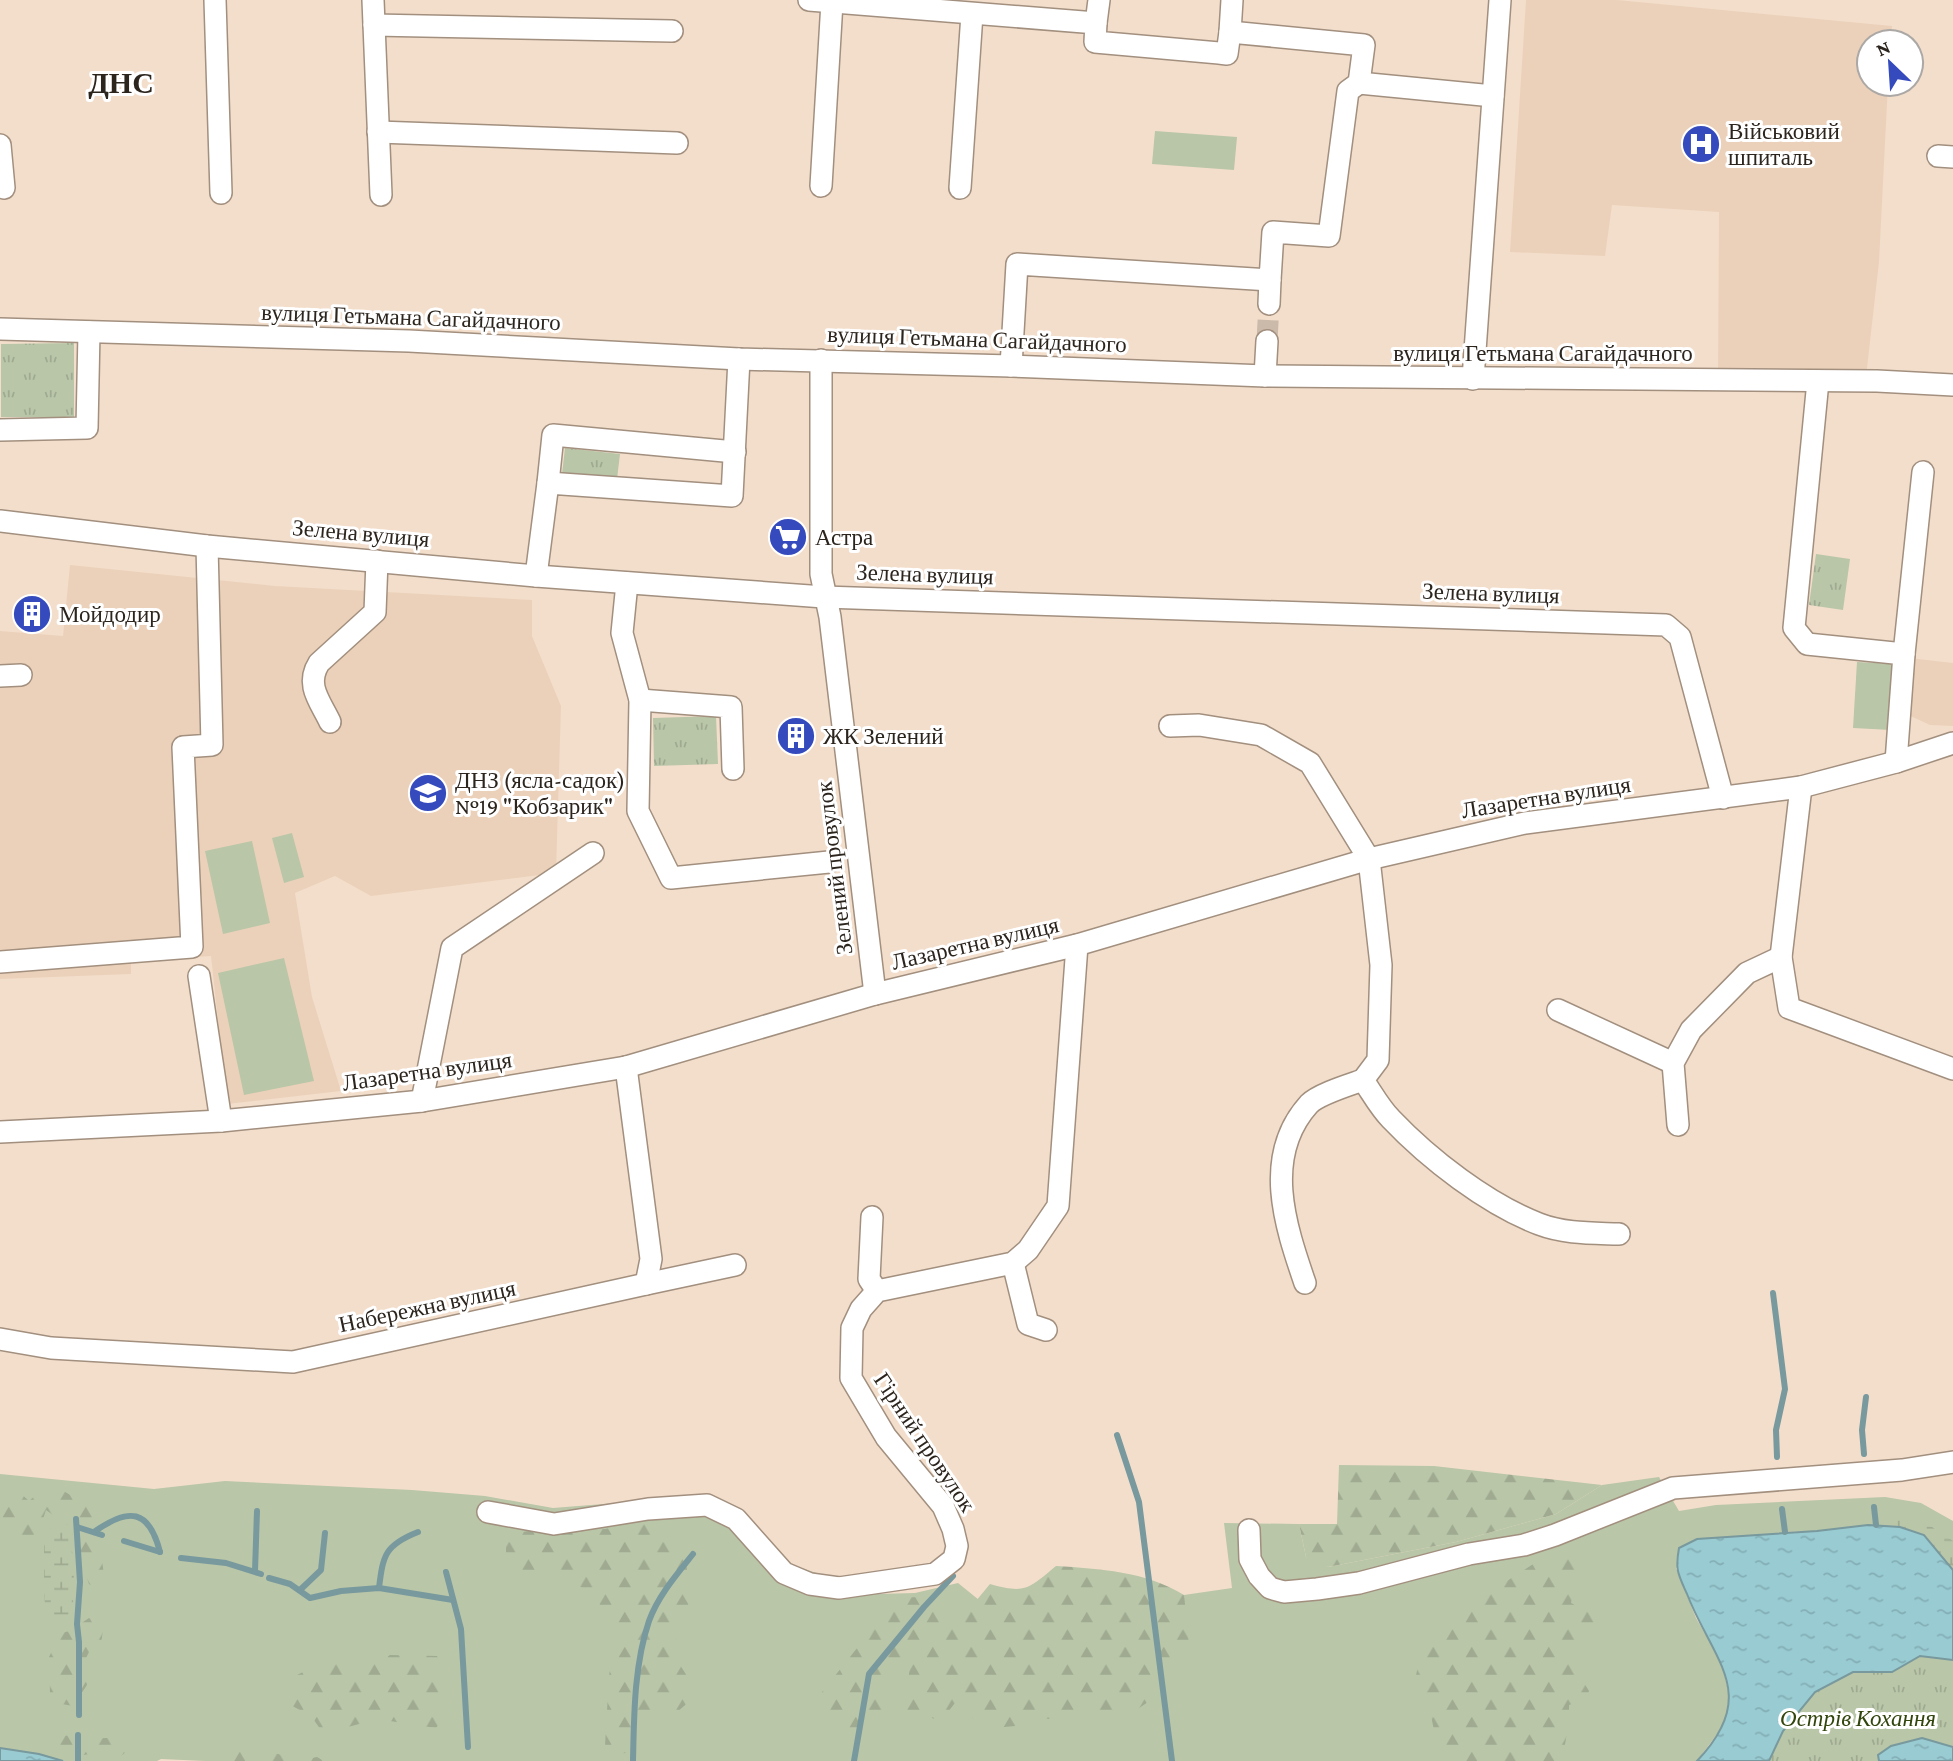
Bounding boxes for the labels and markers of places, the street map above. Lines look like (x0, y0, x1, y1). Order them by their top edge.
place label: Військовий шпиталь (1728, 118, 1840, 170)
hospital icon: Військовий шпиталь (1680, 123, 1722, 165)
supermarket icon: Астра (767, 516, 809, 558)
place label: Астра (815, 524, 873, 550)
building icon: Мойдодир (11, 593, 53, 635)
place label: Мойдодир (59, 601, 161, 627)
building icon: ЖК Зелений (775, 715, 817, 757)
place label: ЖК Зелений (823, 723, 944, 749)
place label: ДНЗ (ясла-садок) №19 "Кобзарик" (455, 767, 625, 819)
school or university icon: ДНЗ (ясла-садок) №19 "Кобзарик" (407, 772, 449, 814)

